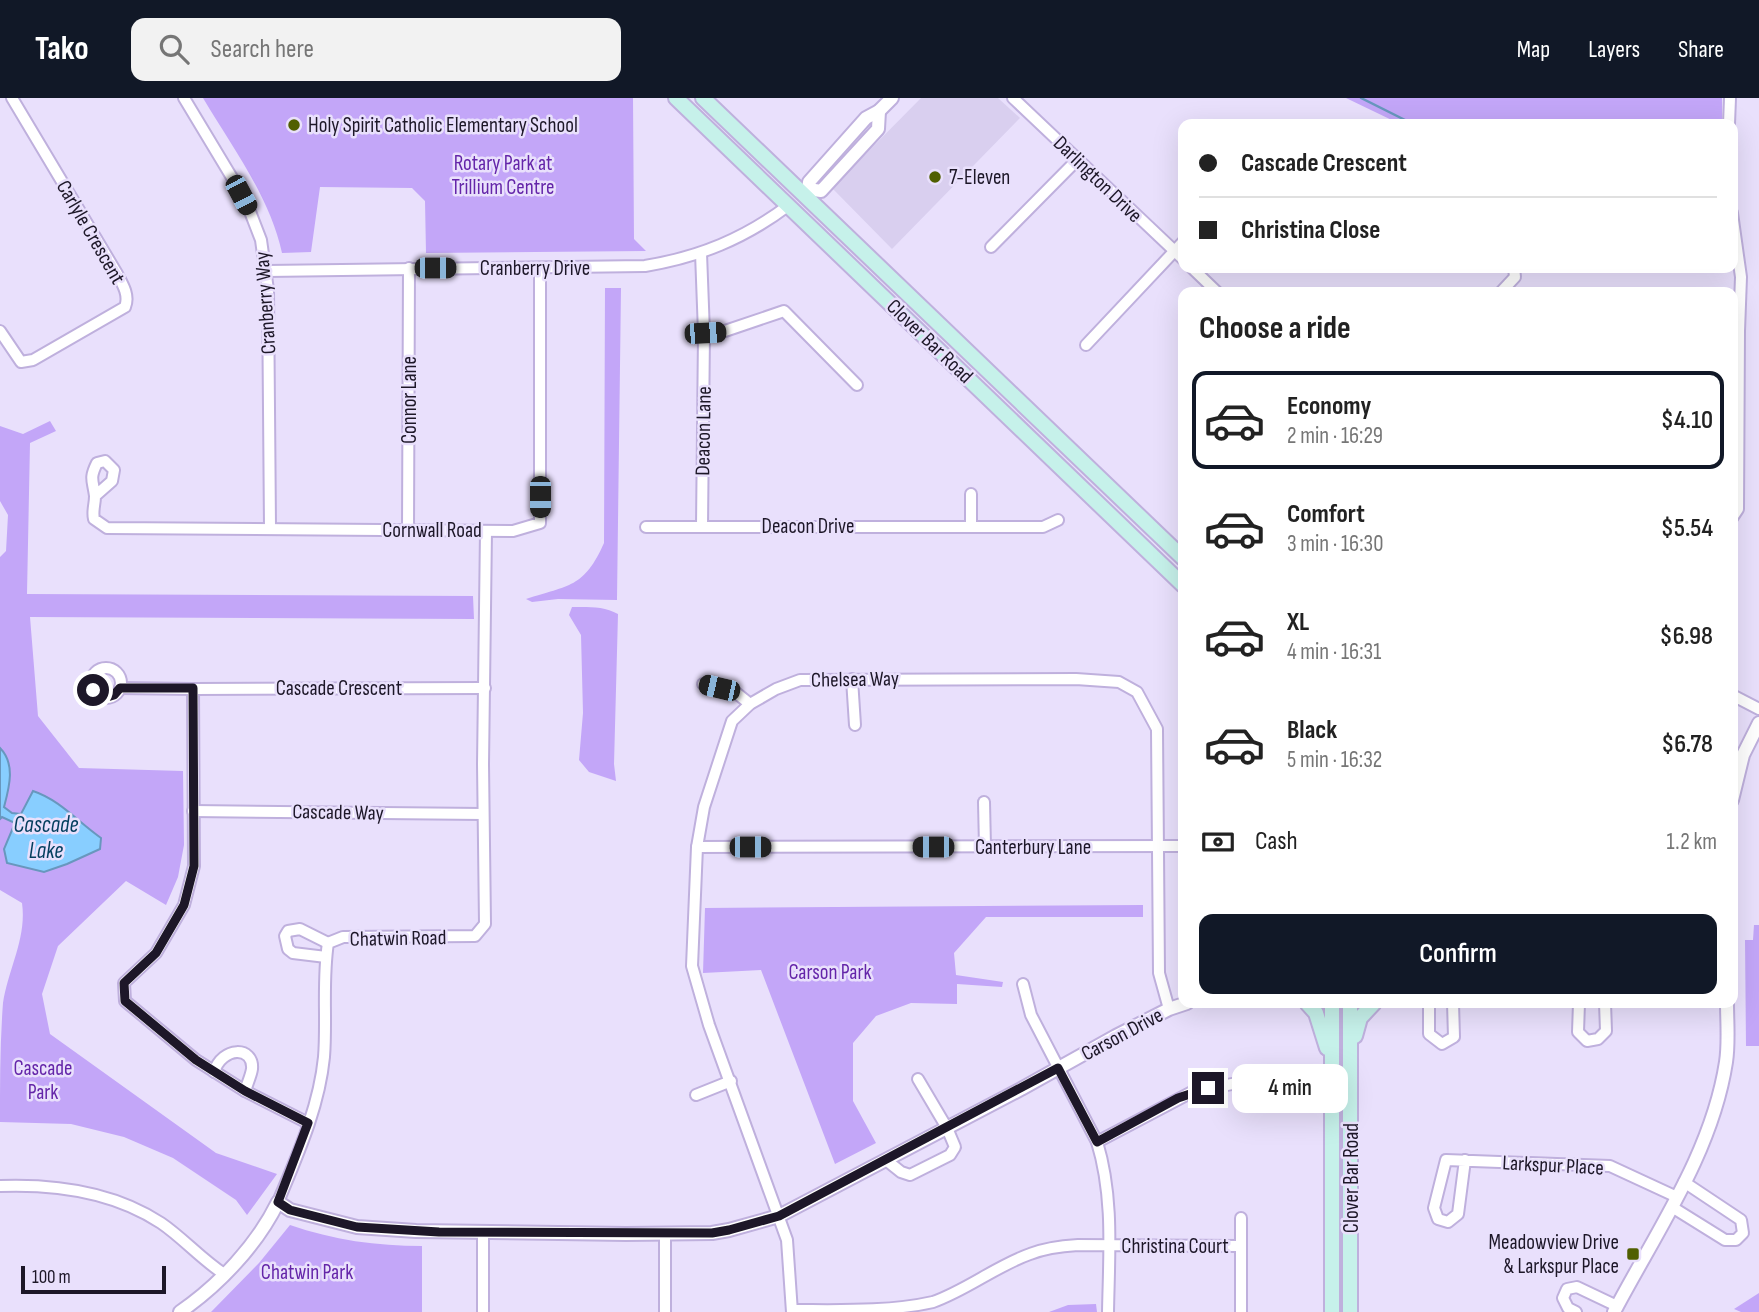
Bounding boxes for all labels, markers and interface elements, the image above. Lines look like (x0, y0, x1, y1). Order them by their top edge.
search box (131, 18, 621, 81)
text: Tako (35, 29, 89, 69)
icon: search (155, 30, 193, 68)
text: Search here (211, 34, 314, 65)
text: Map (1517, 35, 1550, 64)
text: Layers (1588, 35, 1640, 64)
text: Share (1678, 35, 1724, 64)
place label: Holy Spirit Catholic Elementary School (308, 113, 578, 138)
marker: Holy Spirit Catholic Elementary School (286, 117, 302, 133)
street label: Darlington Drive (1048, 131, 1147, 228)
text: Cascade Crescent (1241, 148, 1407, 179)
park label: Rotary Park at Trillium Centre (452, 151, 554, 200)
place label: 7-Eleven (949, 165, 1010, 190)
marker: 7-Eleven (927, 169, 943, 185)
car (222, 172, 261, 218)
street label: Carlyle Crescent (51, 176, 130, 289)
text: Christina Close (1241, 215, 1380, 246)
street label: Cranberry Way (249, 251, 282, 355)
street label: Cranberry Drive (480, 256, 590, 281)
car (415, 258, 457, 279)
street label: Clover Bar Road (881, 294, 978, 389)
text: Choose a ride (1199, 309, 1351, 348)
car (684, 321, 727, 345)
street label: Connor Lane (397, 356, 422, 444)
street label: Deacon Lane (690, 386, 717, 476)
icon: car (1203, 389, 1266, 452)
text: Economy (1287, 391, 1371, 422)
text: $4.10 (1661, 405, 1713, 436)
text: 2 min · 16:29 (1287, 422, 1383, 450)
car (530, 476, 551, 518)
icon: car (1203, 497, 1266, 560)
text: Comfort (1287, 499, 1365, 530)
text: $5.54 (1661, 513, 1713, 544)
street label: Deacon Drive (762, 514, 854, 539)
street label: Cornwall Road (382, 518, 482, 543)
text: 3 min · 16:30 (1287, 530, 1383, 558)
icon: car (1203, 605, 1266, 668)
text: XL (1287, 607, 1309, 638)
text: $6.98 (1660, 621, 1713, 652)
text: 4 min · 16:31 (1287, 638, 1381, 666)
street label: Chelsea Way (811, 666, 899, 693)
car (697, 673, 742, 703)
route start (77, 674, 109, 706)
street label: Cascade Crescent (276, 676, 402, 701)
icon: car (1203, 713, 1266, 776)
text: Black (1287, 715, 1337, 746)
text: $6.78 (1661, 729, 1713, 760)
text: 5 min · 16:32 (1287, 746, 1382, 774)
street label: Cascade Way (292, 799, 384, 826)
water label: Cascade Lake (14, 811, 78, 865)
icon: cash (1199, 823, 1237, 861)
text: Cash (1255, 826, 1298, 857)
text: 1.2 km (1667, 828, 1717, 856)
street label: Canterbury Lane (975, 835, 1091, 860)
car (730, 837, 772, 858)
car (913, 837, 955, 858)
button: Confirm (1199, 914, 1717, 994)
street label: Chatwin Road (349, 925, 447, 952)
park label: Carson Park (789, 960, 871, 985)
street label: Carson Drive (1077, 1003, 1167, 1066)
park label: Cascade Park (14, 1056, 72, 1105)
callout: 4 min (1232, 1063, 1348, 1112)
route end (1192, 1072, 1224, 1104)
text: 4 min (1268, 1074, 1312, 1102)
street label: Clover Bar Road (1339, 1123, 1364, 1233)
street label: Larkspur Place (1502, 1150, 1604, 1181)
place label: Meadowview Drive & Larkspur Place (1489, 1230, 1619, 1279)
street label: Christina Court (1121, 1234, 1229, 1259)
marker: Meadowview Drive & Larkspur Place (1625, 1246, 1641, 1262)
park label: Chatwin Park (261, 1260, 353, 1285)
scale bar (21, 1263, 166, 1295)
text: 100 m (32, 1266, 71, 1289)

